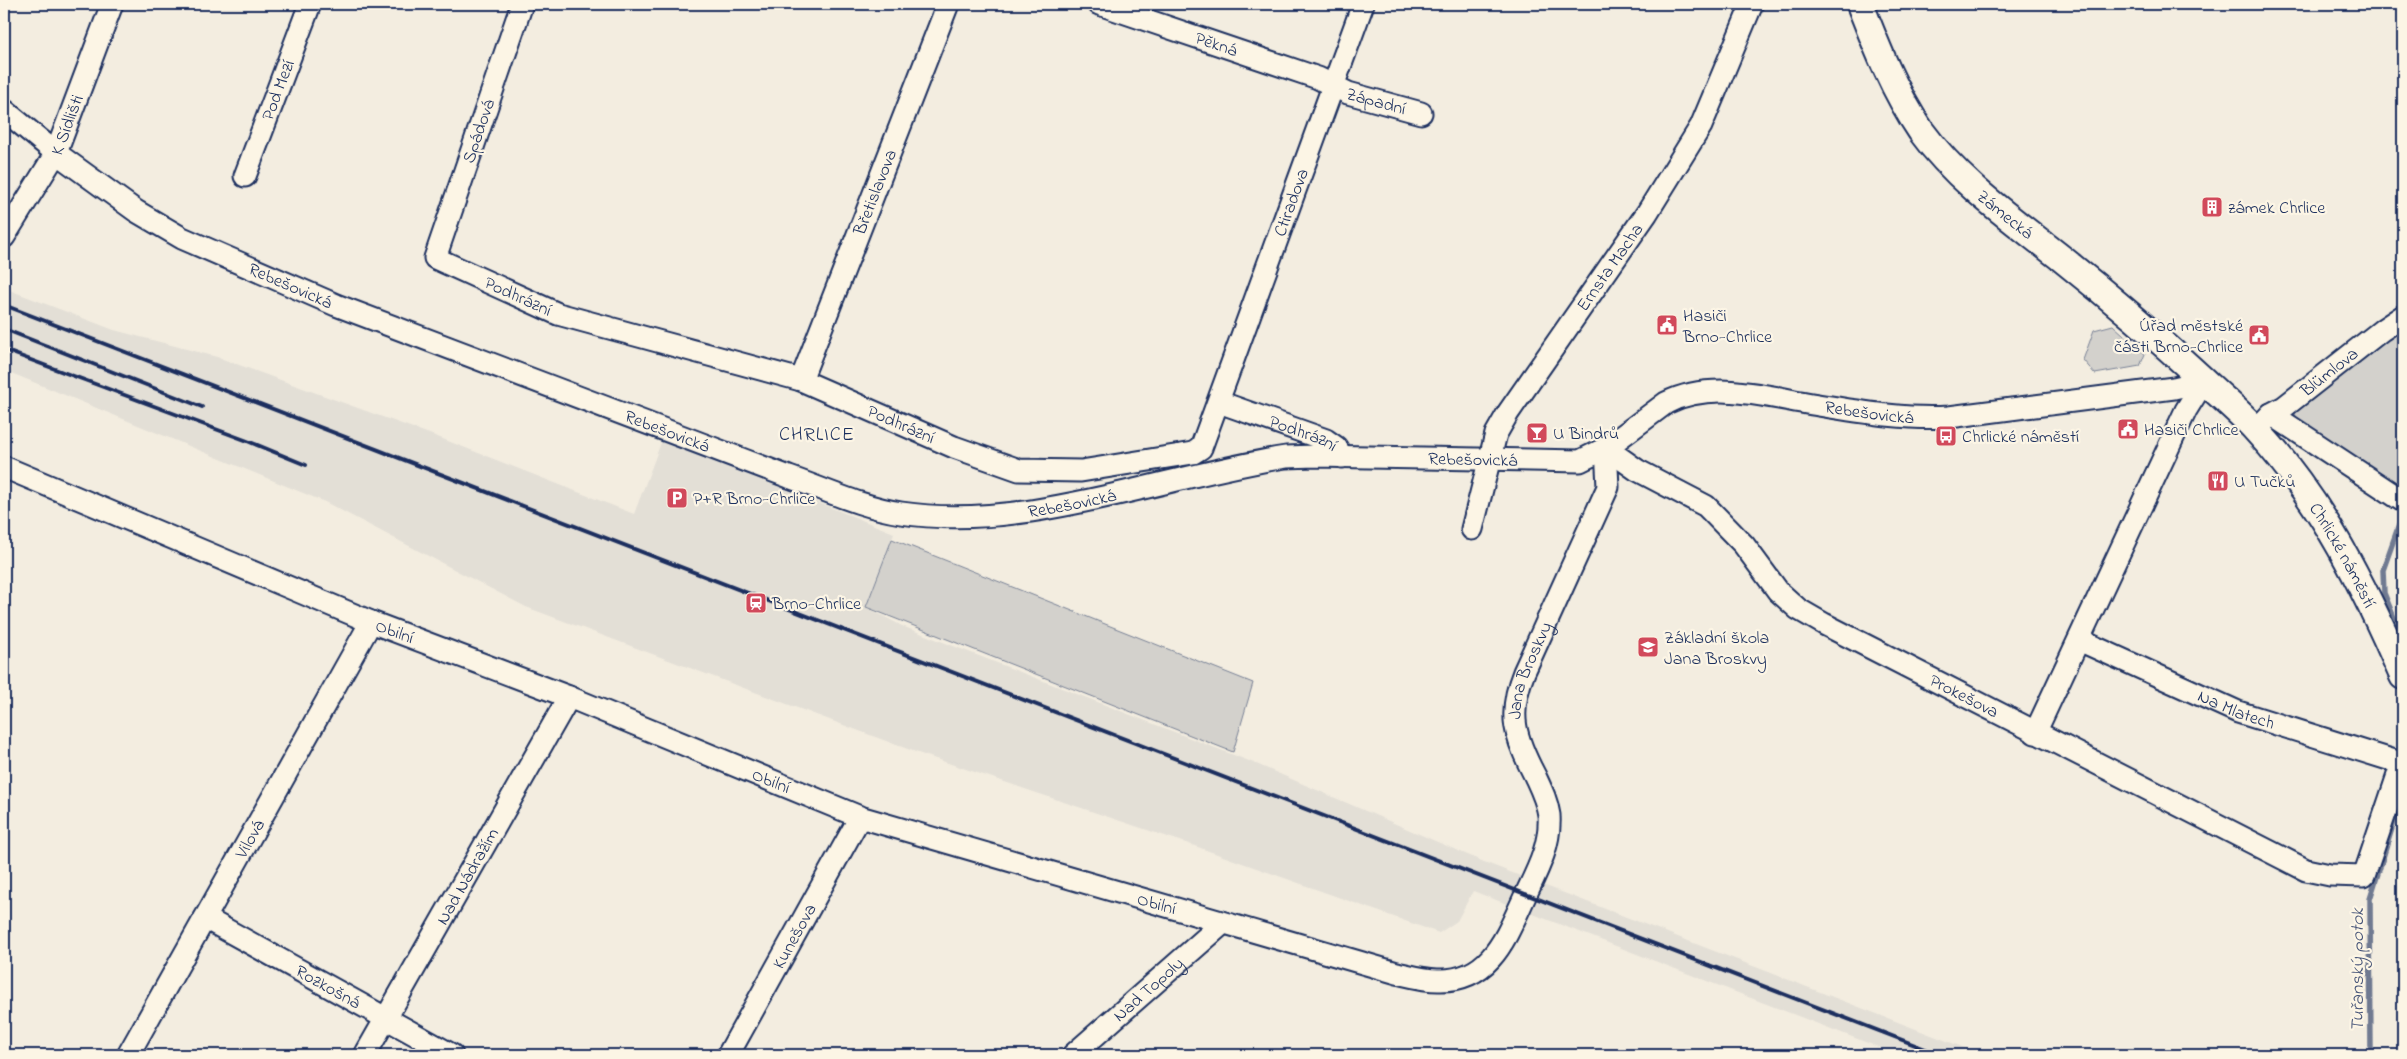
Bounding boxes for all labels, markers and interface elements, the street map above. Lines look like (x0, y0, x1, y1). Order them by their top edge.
street label: Pěkná (1191, 26, 1241, 65)
street label: Pod Mezí (256, 57, 303, 125)
street label: Západní (1343, 82, 1409, 123)
street label: K Sídlišti (45, 91, 92, 159)
street label: Spádová (457, 96, 503, 167)
street label: Břetislavova (848, 146, 905, 240)
street label: Ctiradova (1268, 165, 1317, 241)
street label: Zámecká (1970, 185, 2038, 247)
building icon: zámek Chrlice (2200, 195, 2224, 219)
place label: zámek Chrlice (2228, 196, 2326, 222)
street label: Ernsta Macha (1571, 219, 1651, 317)
street label: Rebešovická (244, 257, 336, 317)
street label: Podhrázní (479, 271, 556, 324)
place label: Hasiči Brno-Chrlice (1682, 304, 1773, 351)
public building icon: Hasiči Brno-Chrlice (1655, 313, 1679, 337)
place label: Úřad městské části Brno-Chrlice (2114, 314, 2244, 361)
public building icon: Úřad městské části Brno-Chrlice (2247, 323, 2271, 347)
street label: Blümlova (2295, 342, 2365, 405)
street label: Rebešovická (1823, 395, 1914, 432)
street label: Podhrázní (862, 399, 939, 452)
street label: Rebešovická (620, 405, 713, 461)
street label: Podhrázní (1265, 410, 1342, 459)
public building icon: Hasiči Chrlice (2116, 417, 2140, 441)
place label: Hasiči Chrlice (2144, 418, 2240, 444)
district label: CHRLICE (779, 421, 855, 450)
bar icon: U Bindrů (1525, 421, 1549, 445)
place label: U Bindrů (1553, 422, 1619, 448)
bus stop icon: Chrlické náměstí (1934, 424, 1958, 448)
place label: Chrlické náměstí (1962, 425, 2079, 451)
street label: Rebešovická (1428, 447, 1518, 475)
restaurant icon: U Tučků (2206, 469, 2230, 493)
place label: U Tučků (2234, 470, 2295, 496)
street label: Rebešovická (1026, 484, 1119, 526)
parking icon: P+R Brno-Chrlice (665, 486, 689, 510)
place label: P+R Brno-Chrlice (693, 487, 816, 513)
street label: Chrlické náměstí (2302, 498, 2381, 613)
station icon: Brno-Chrlice (744, 591, 768, 615)
place label: Brno-Chrlice (771, 592, 862, 618)
street label: Obilní (371, 614, 417, 652)
street label: Jana Broskvy (1504, 618, 1560, 720)
place label: Základní škola Jana Broskvy (1664, 626, 1769, 673)
school or university icon: Základní škola Jana Broskvy (1636, 635, 1660, 659)
street label: Prokešova (1924, 669, 2003, 726)
street label: Na Mlatech (2193, 684, 2277, 738)
street label: Obilní (747, 763, 794, 802)
street label: Vilová (229, 815, 273, 865)
street label: Nad Nádražím (431, 824, 507, 930)
street label: Obilní (1134, 887, 1179, 923)
street label: Kunešova (767, 900, 824, 974)
water label: Tuřanský potok (2345, 908, 2372, 1032)
street label: Nad Topoly (1108, 952, 1191, 1029)
street label: Rozkošná (290, 959, 365, 1017)

